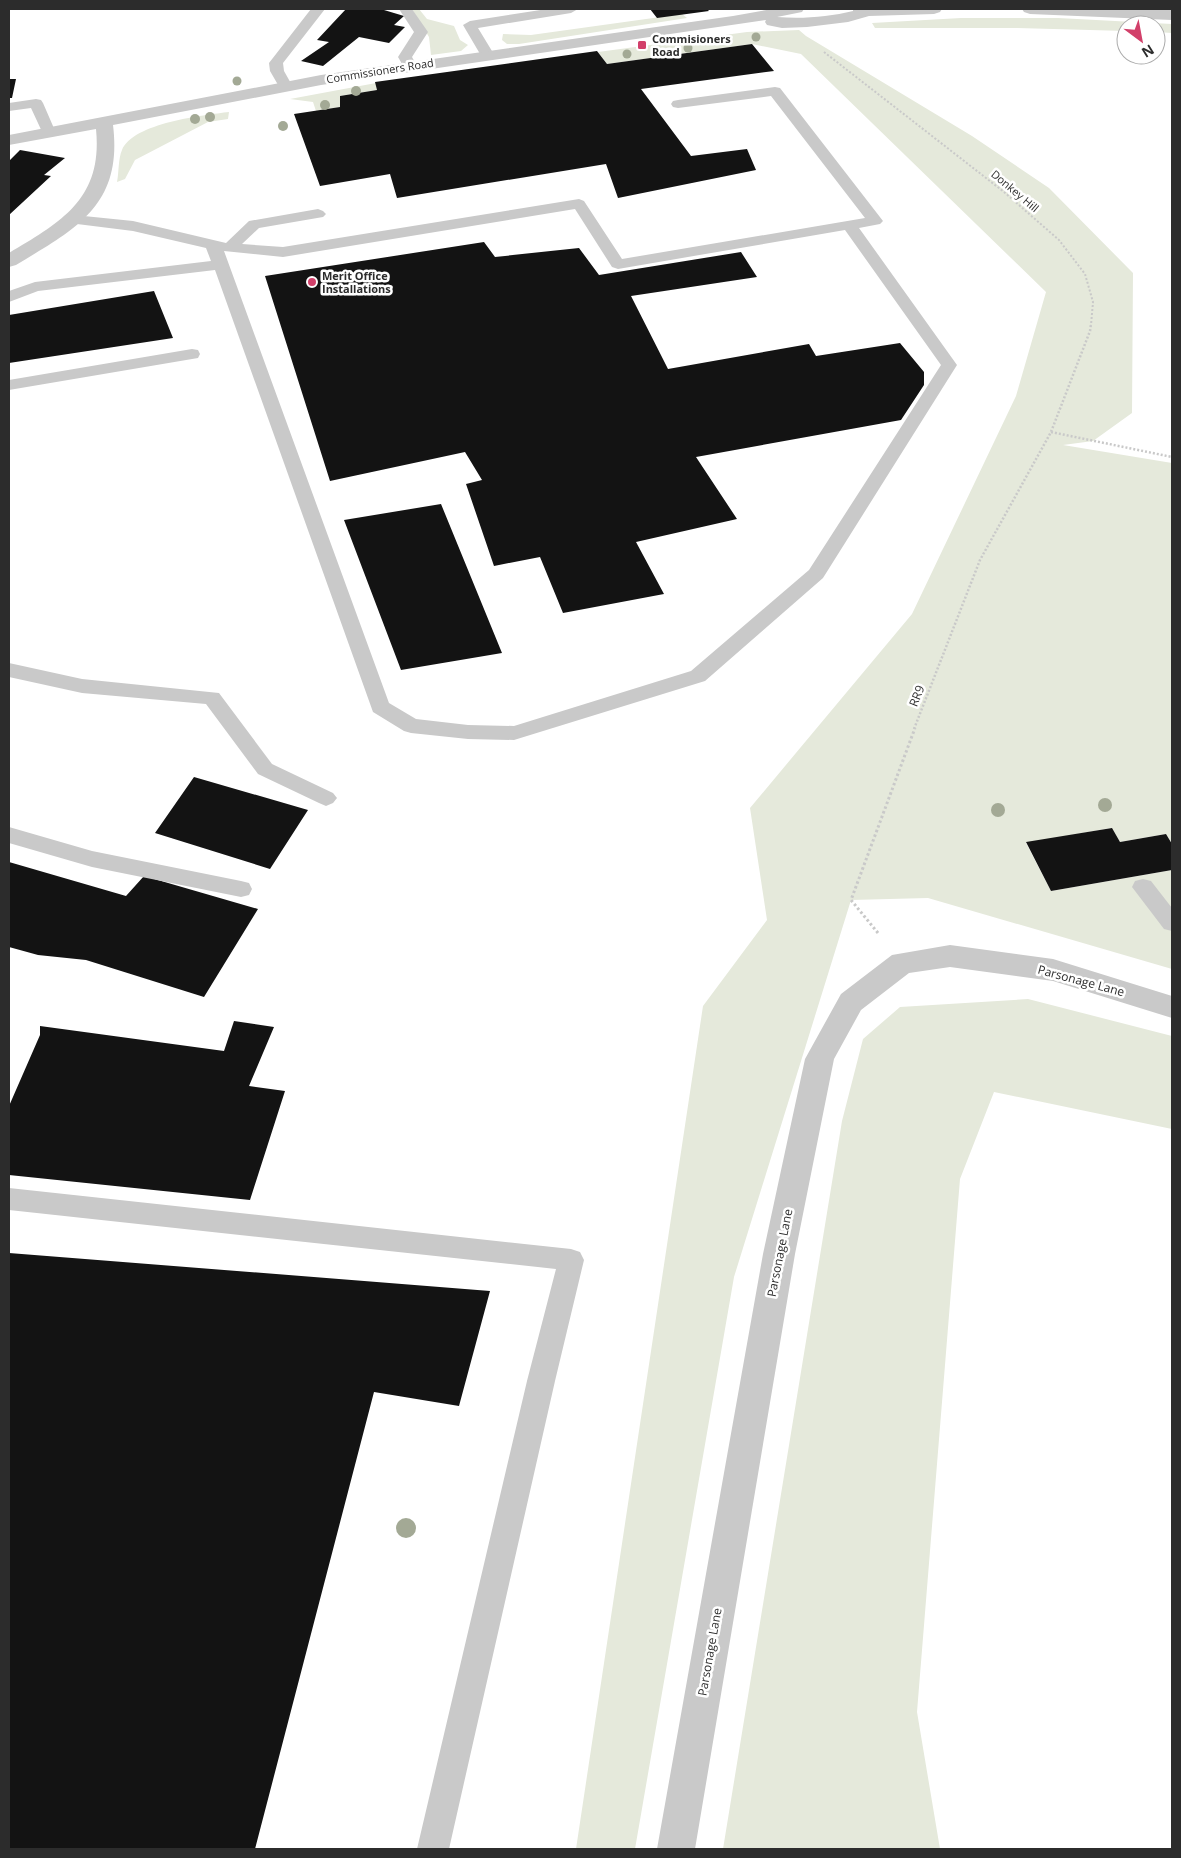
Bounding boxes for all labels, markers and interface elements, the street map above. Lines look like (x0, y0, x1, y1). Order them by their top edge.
north arrow (1116, 15, 1166, 65)
place label: Commisioners Road (652, 31, 731, 59)
marker: Commisioners Road (636, 39, 648, 51)
text: N (1138, 40, 1158, 63)
street label: Commissioners Road (325, 55, 435, 86)
street label: Donkey Hill (988, 166, 1042, 215)
place label: Merit Office Installations (322, 268, 391, 296)
marker: Merit Office Installations (306, 276, 318, 288)
street label: RR9 (905, 683, 928, 709)
street label: Parsonage Lane (1036, 961, 1127, 1000)
street label: Parsonage Lane (763, 1207, 796, 1298)
street label: Parsonage Lane (693, 1606, 726, 1697)

